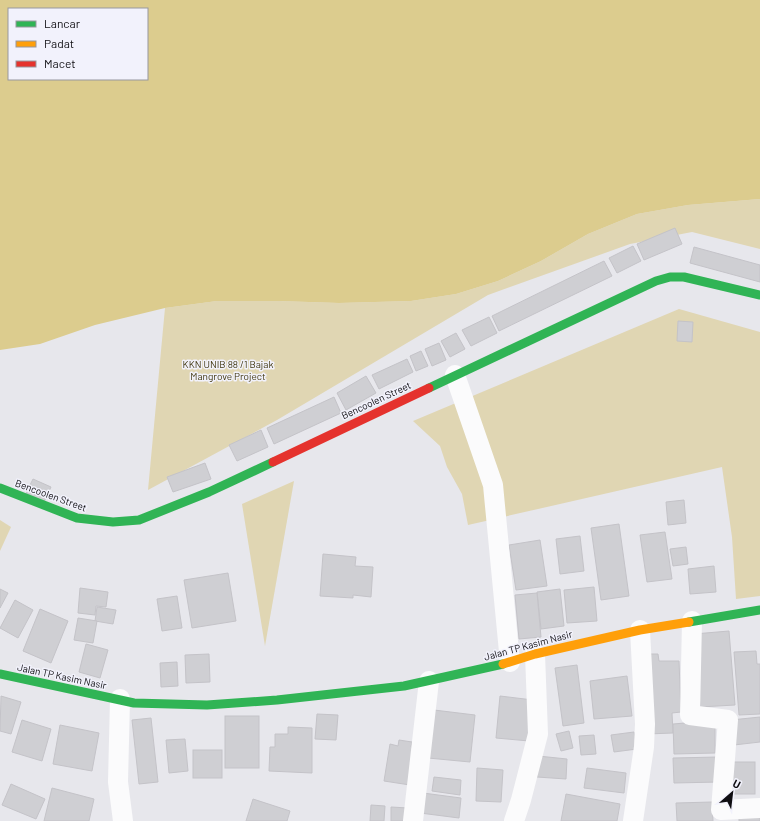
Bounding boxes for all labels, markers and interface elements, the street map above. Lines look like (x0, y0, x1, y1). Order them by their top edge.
legend (8, 8, 148, 80)
text: Lancar (44, 16, 81, 30)
text: Padat (44, 36, 74, 50)
text: Macet (44, 56, 76, 70)
park label: KKN UNIB 88 /1 Bajak Mangrove Project (183, 358, 273, 382)
street label: Bencoolen Street (339, 378, 413, 421)
street label: Bencoolen Street (14, 476, 89, 514)
street label: Jalan TP Kasim Nasir (482, 627, 574, 663)
street label: Jalan TP Kasim Nasir (16, 661, 108, 691)
north arrow (712, 773, 752, 813)
text: U (731, 776, 743, 791)

